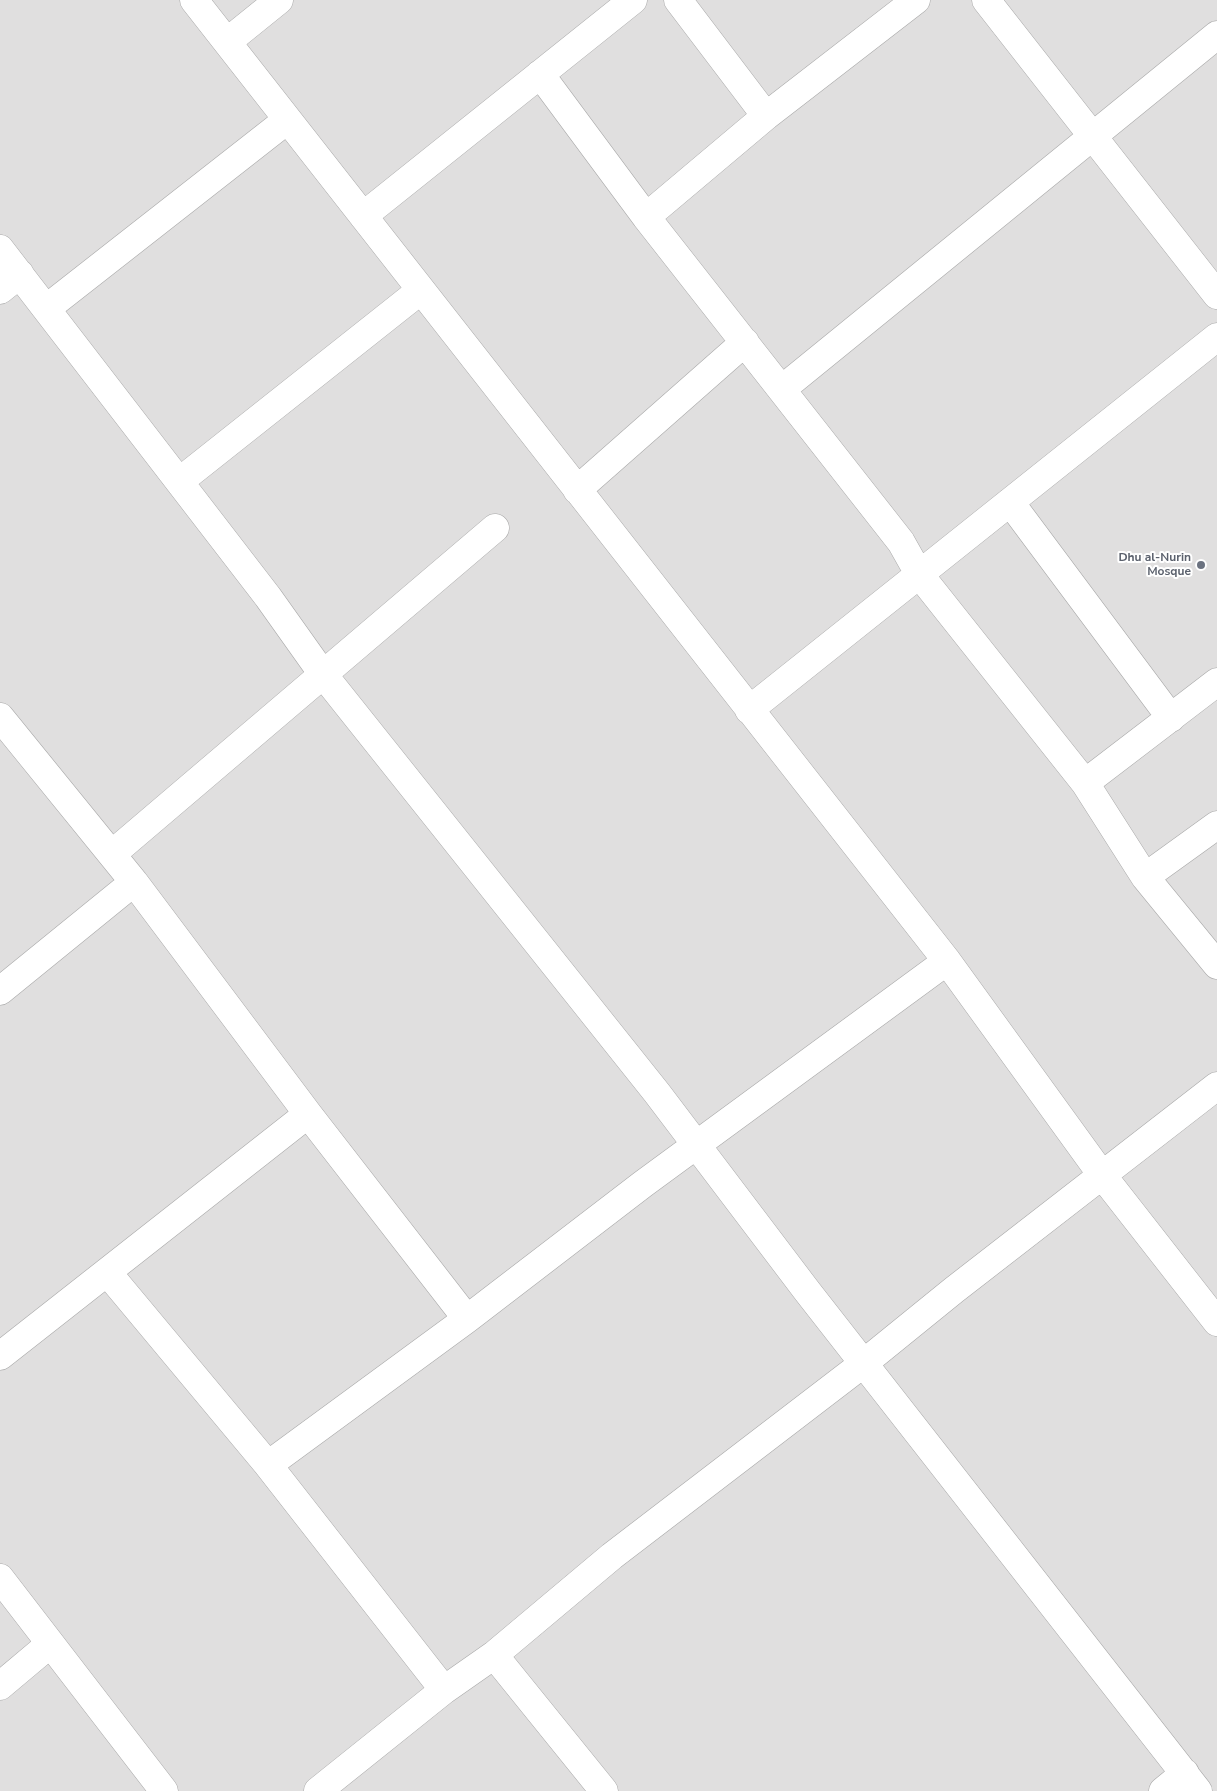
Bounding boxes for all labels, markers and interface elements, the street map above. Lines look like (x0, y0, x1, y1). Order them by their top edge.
place label: Dhu al-Nurin Mosque (1118, 551, 1191, 579)
marker: Dhu al-Nurin Mosque (1195, 559, 1207, 571)

